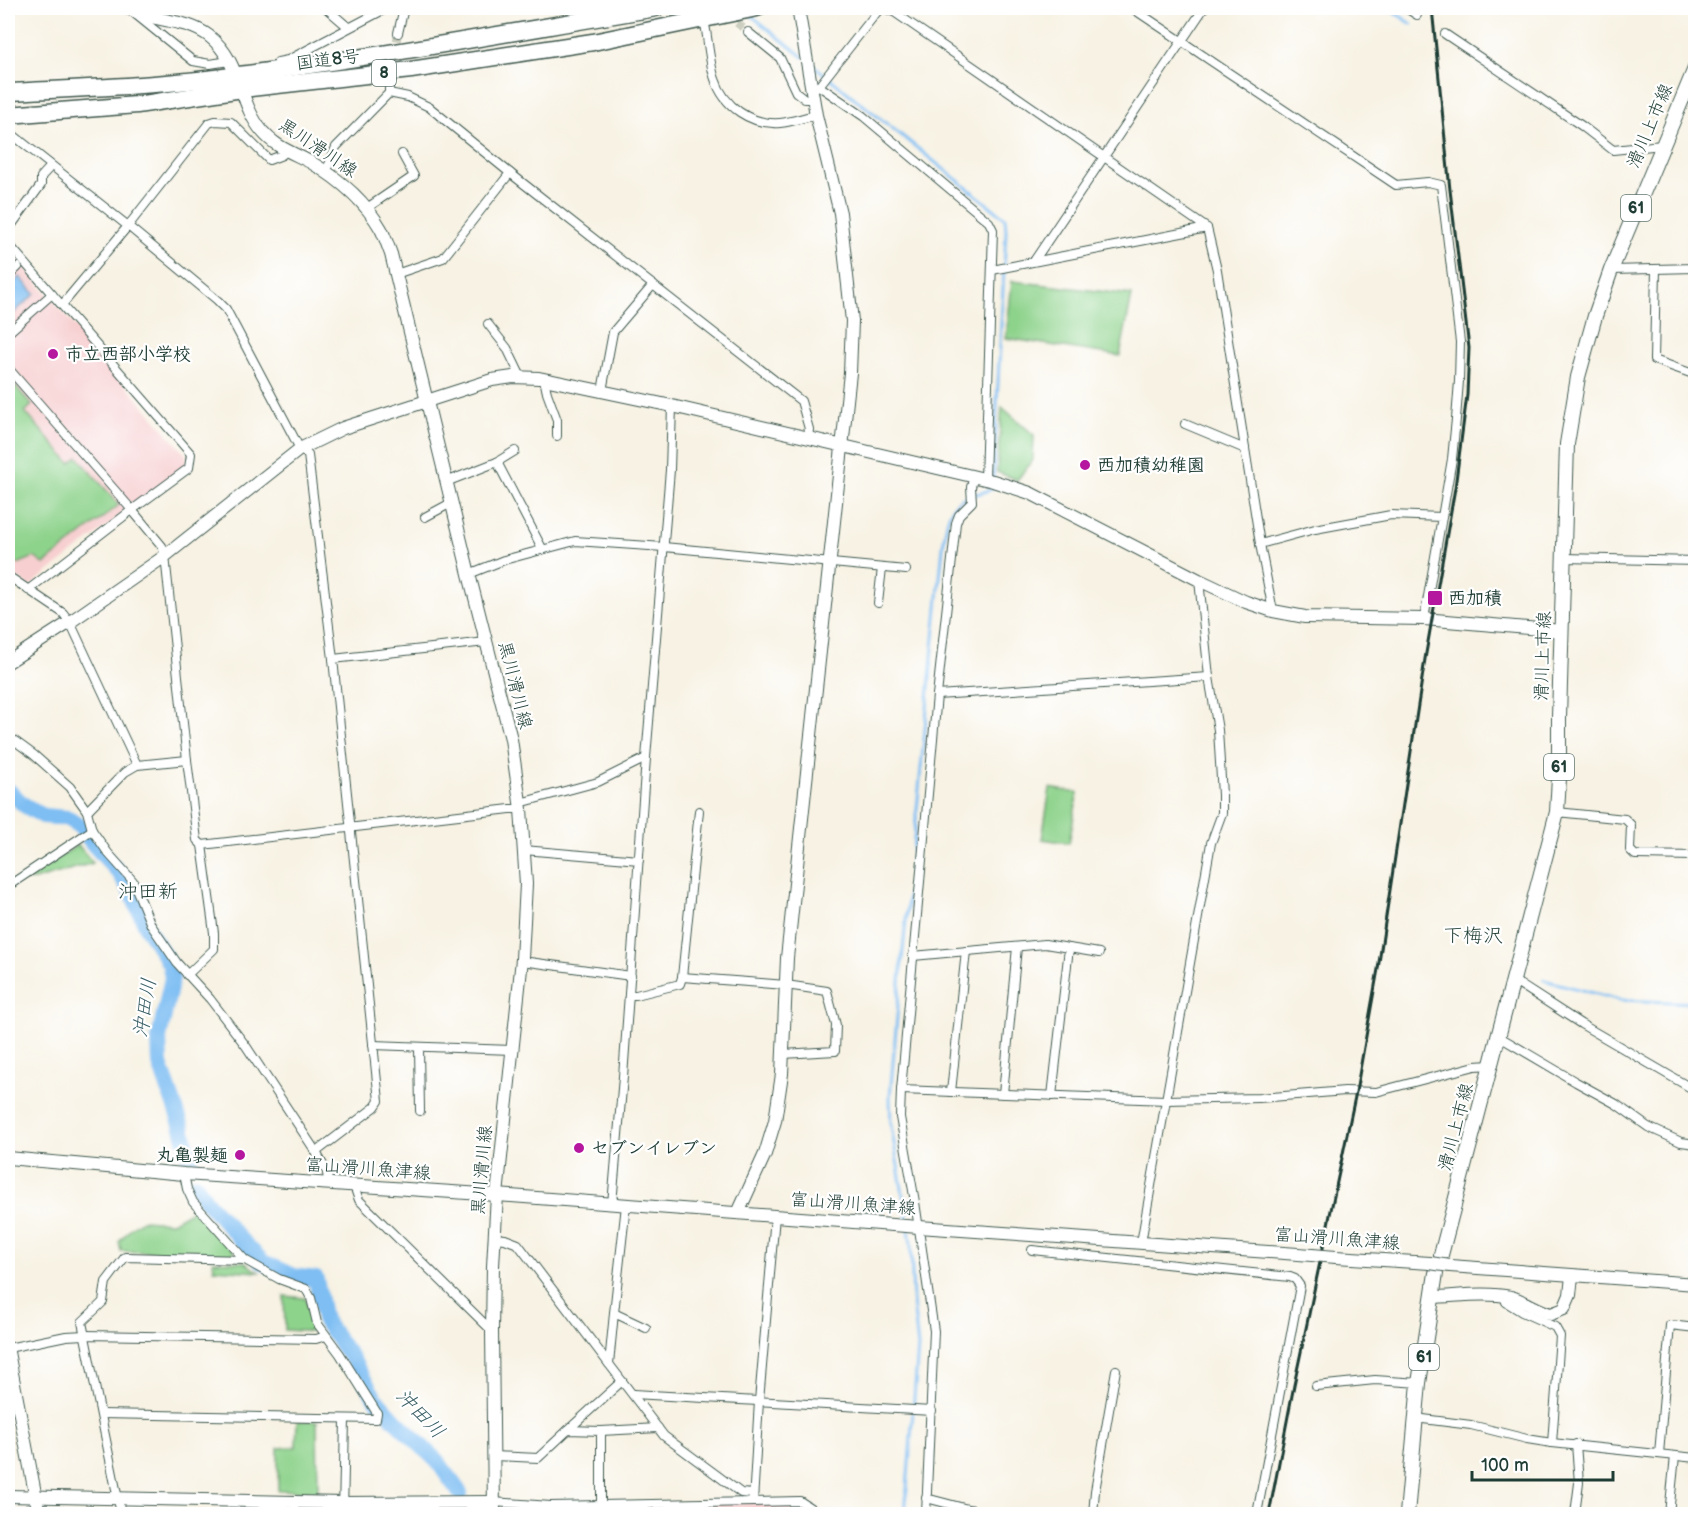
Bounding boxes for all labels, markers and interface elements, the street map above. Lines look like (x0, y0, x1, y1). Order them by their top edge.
street label: 国道8号 (295, 46, 361, 74)
road number: 8 (372, 60, 396, 86)
street label: 滑川上市線 (1623, 80, 1677, 172)
street label: 黒川滑川線 (275, 114, 361, 182)
road number: 61 (1621, 195, 1651, 221)
place label: 市立西部小学校 (65, 344, 191, 365)
marker: 市立西部小学校 (46, 347, 60, 361)
place label: 西加積幼稚園 (1097, 455, 1205, 476)
marker: 西加積幼稚園 (1078, 458, 1092, 472)
place label: 西加積 (1448, 588, 1502, 609)
marker: 西加積 (1426, 589, 1444, 607)
street label: 滑川上市線 (1531, 611, 1555, 701)
street label: 黒川滑川線 (494, 639, 536, 731)
road number: 61 (1544, 754, 1574, 780)
district label: 沖田新 (118, 880, 178, 904)
district label: 下梅沢 (1443, 924, 1503, 948)
water label: 沖田川 (128, 976, 162, 1040)
street label: 滑川上市線 (1434, 1081, 1478, 1173)
street label: 黒川滑川線 (468, 1124, 496, 1216)
place label: セブンイレブン (591, 1138, 717, 1159)
marker: セブンイレブン (572, 1141, 586, 1155)
place label: 丸亀製麺 (156, 1145, 228, 1166)
marker: 丸亀製麺 (233, 1148, 247, 1162)
street label: 富山滑川魚津線 (304, 1154, 432, 1184)
street label: 富山滑川魚津線 (789, 1189, 917, 1219)
street label: 富山滑川魚津線 (1273, 1224, 1401, 1254)
road number: 61 (1409, 1344, 1439, 1370)
water label: 沖田川 (391, 1384, 449, 1444)
scale bar (1472, 1444, 1613, 1482)
text: 100 m (1481, 1455, 1529, 1476)

